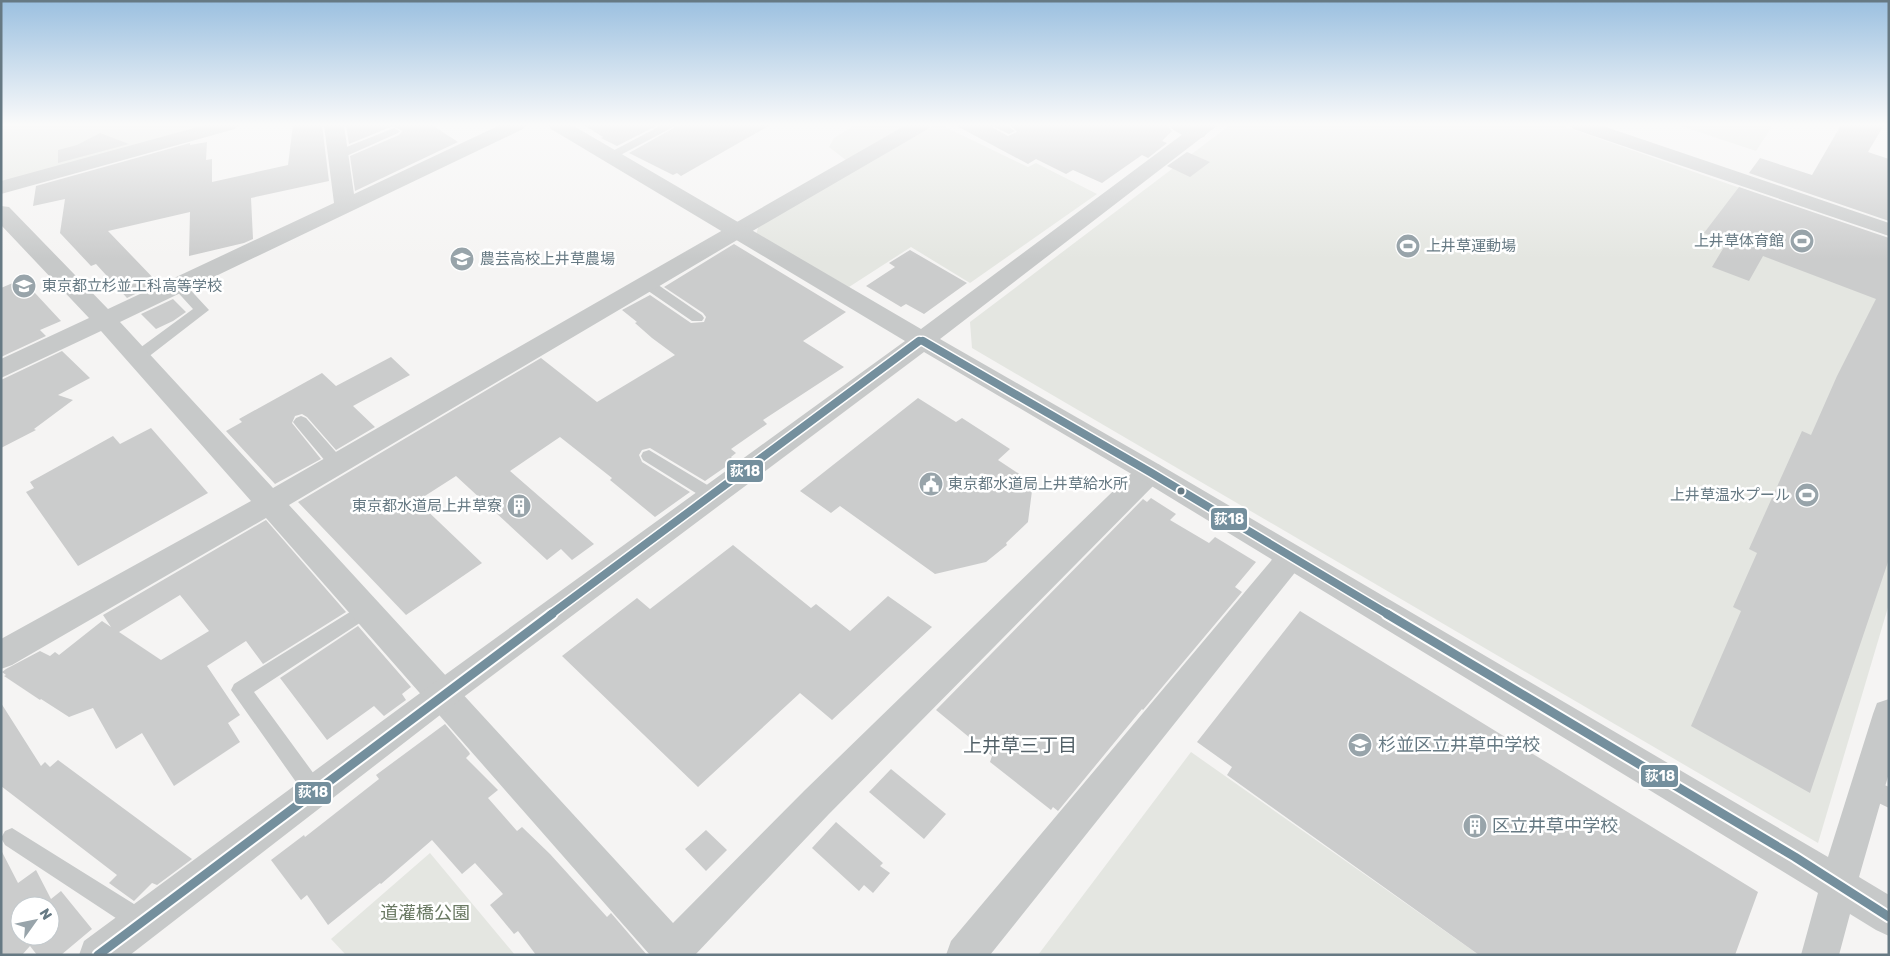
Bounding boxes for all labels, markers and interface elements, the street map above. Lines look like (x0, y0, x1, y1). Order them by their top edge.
sports icon: 上井草体育館 (1789, 228, 1815, 254)
place label: 上井草体育館 (1694, 232, 1784, 250)
sports icon: 上井草運動場 (1395, 233, 1421, 259)
place label: 上井草運動場 (1426, 237, 1516, 255)
school or university icon: 農芸高校上井草農場 (449, 246, 475, 272)
place label: 農芸高校上井草農場 (480, 250, 615, 268)
school or university icon: 東京都立杉並工科高等学校 (11, 273, 37, 299)
place label: 東京都立杉並工科高等学校 (42, 277, 222, 295)
line badge: 荻18 (726, 459, 764, 483)
text: 荻18 (730, 463, 760, 480)
public building icon: 東京都水道局上井草給水所 (918, 471, 944, 497)
place label: 東京都水道局上井草給水所 (948, 475, 1128, 493)
sports icon: 上井草温水プール (1794, 482, 1820, 508)
unlabelled marker (1176, 486, 1186, 496)
place label: 上井草温水プール (1670, 486, 1790, 504)
building icon: 東京都水道局上井草寮 (506, 493, 532, 519)
place label: 東京都水道局上井草寮 (352, 497, 502, 515)
line badge: 荻18 (1210, 507, 1248, 531)
text: 荻18 (1214, 511, 1244, 528)
school or university icon: 杉並区立井草中学校 (1347, 732, 1373, 758)
district label: 上井草三丁目 (963, 734, 1077, 757)
place label: 杉並区立井草中学校 (1378, 734, 1540, 756)
line badge: 荻18 (1640, 764, 1679, 788)
text: 荻18 (1645, 768, 1675, 785)
line badge: 荻18 (294, 781, 332, 805)
text: 荻18 (298, 784, 328, 801)
building icon: 区立井草中学校 (1462, 813, 1488, 839)
place label: 区立井草中学校 (1492, 815, 1618, 837)
north arrow (10, 896, 60, 946)
park label: 道灌橋公園 (380, 902, 470, 924)
text: N (36, 905, 55, 923)

